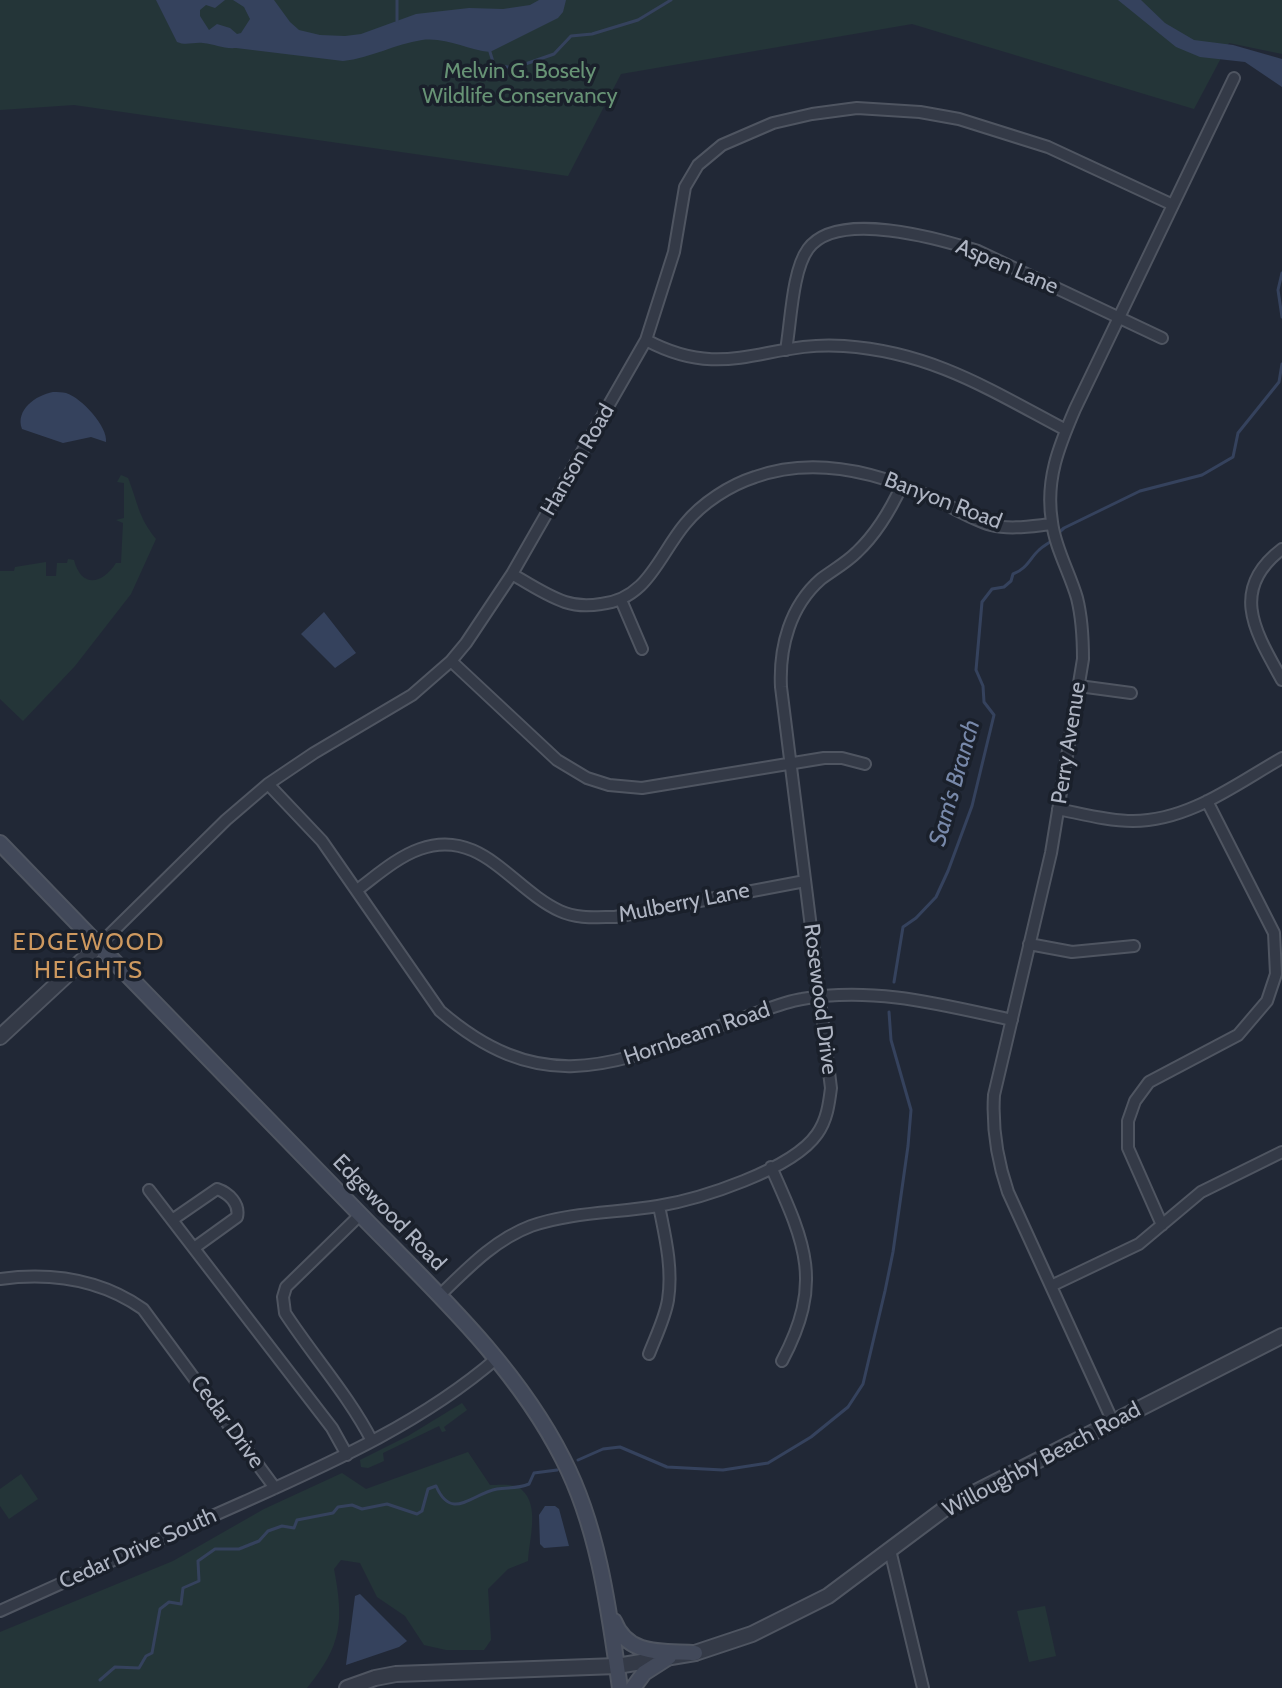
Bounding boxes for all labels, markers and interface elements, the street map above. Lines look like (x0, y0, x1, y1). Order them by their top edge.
park label: Melvin G. Bosely Wildlife Conservancy (422, 59, 618, 110)
street label: Aspen Lane (952, 234, 1062, 300)
street label: Hanson Road (535, 400, 621, 520)
street label: Banyon Road (881, 467, 1005, 535)
street label: Perry Avenue (1046, 680, 1092, 806)
water label: Sam's Branch (923, 717, 987, 849)
street label: Mulberry Lane (616, 877, 752, 929)
street label: Rosewood Drive (798, 922, 842, 1076)
district label: EDGEWOOD HEIGHTS (12, 929, 166, 985)
street label: Hornbeam Road (621, 997, 773, 1071)
street label: Edgewood Road (327, 1149, 451, 1277)
street label: Cedar Drive (184, 1370, 270, 1474)
street label: Willoughby Beach Road (939, 1397, 1145, 1523)
street label: Cedar Drive South (55, 1503, 221, 1595)

